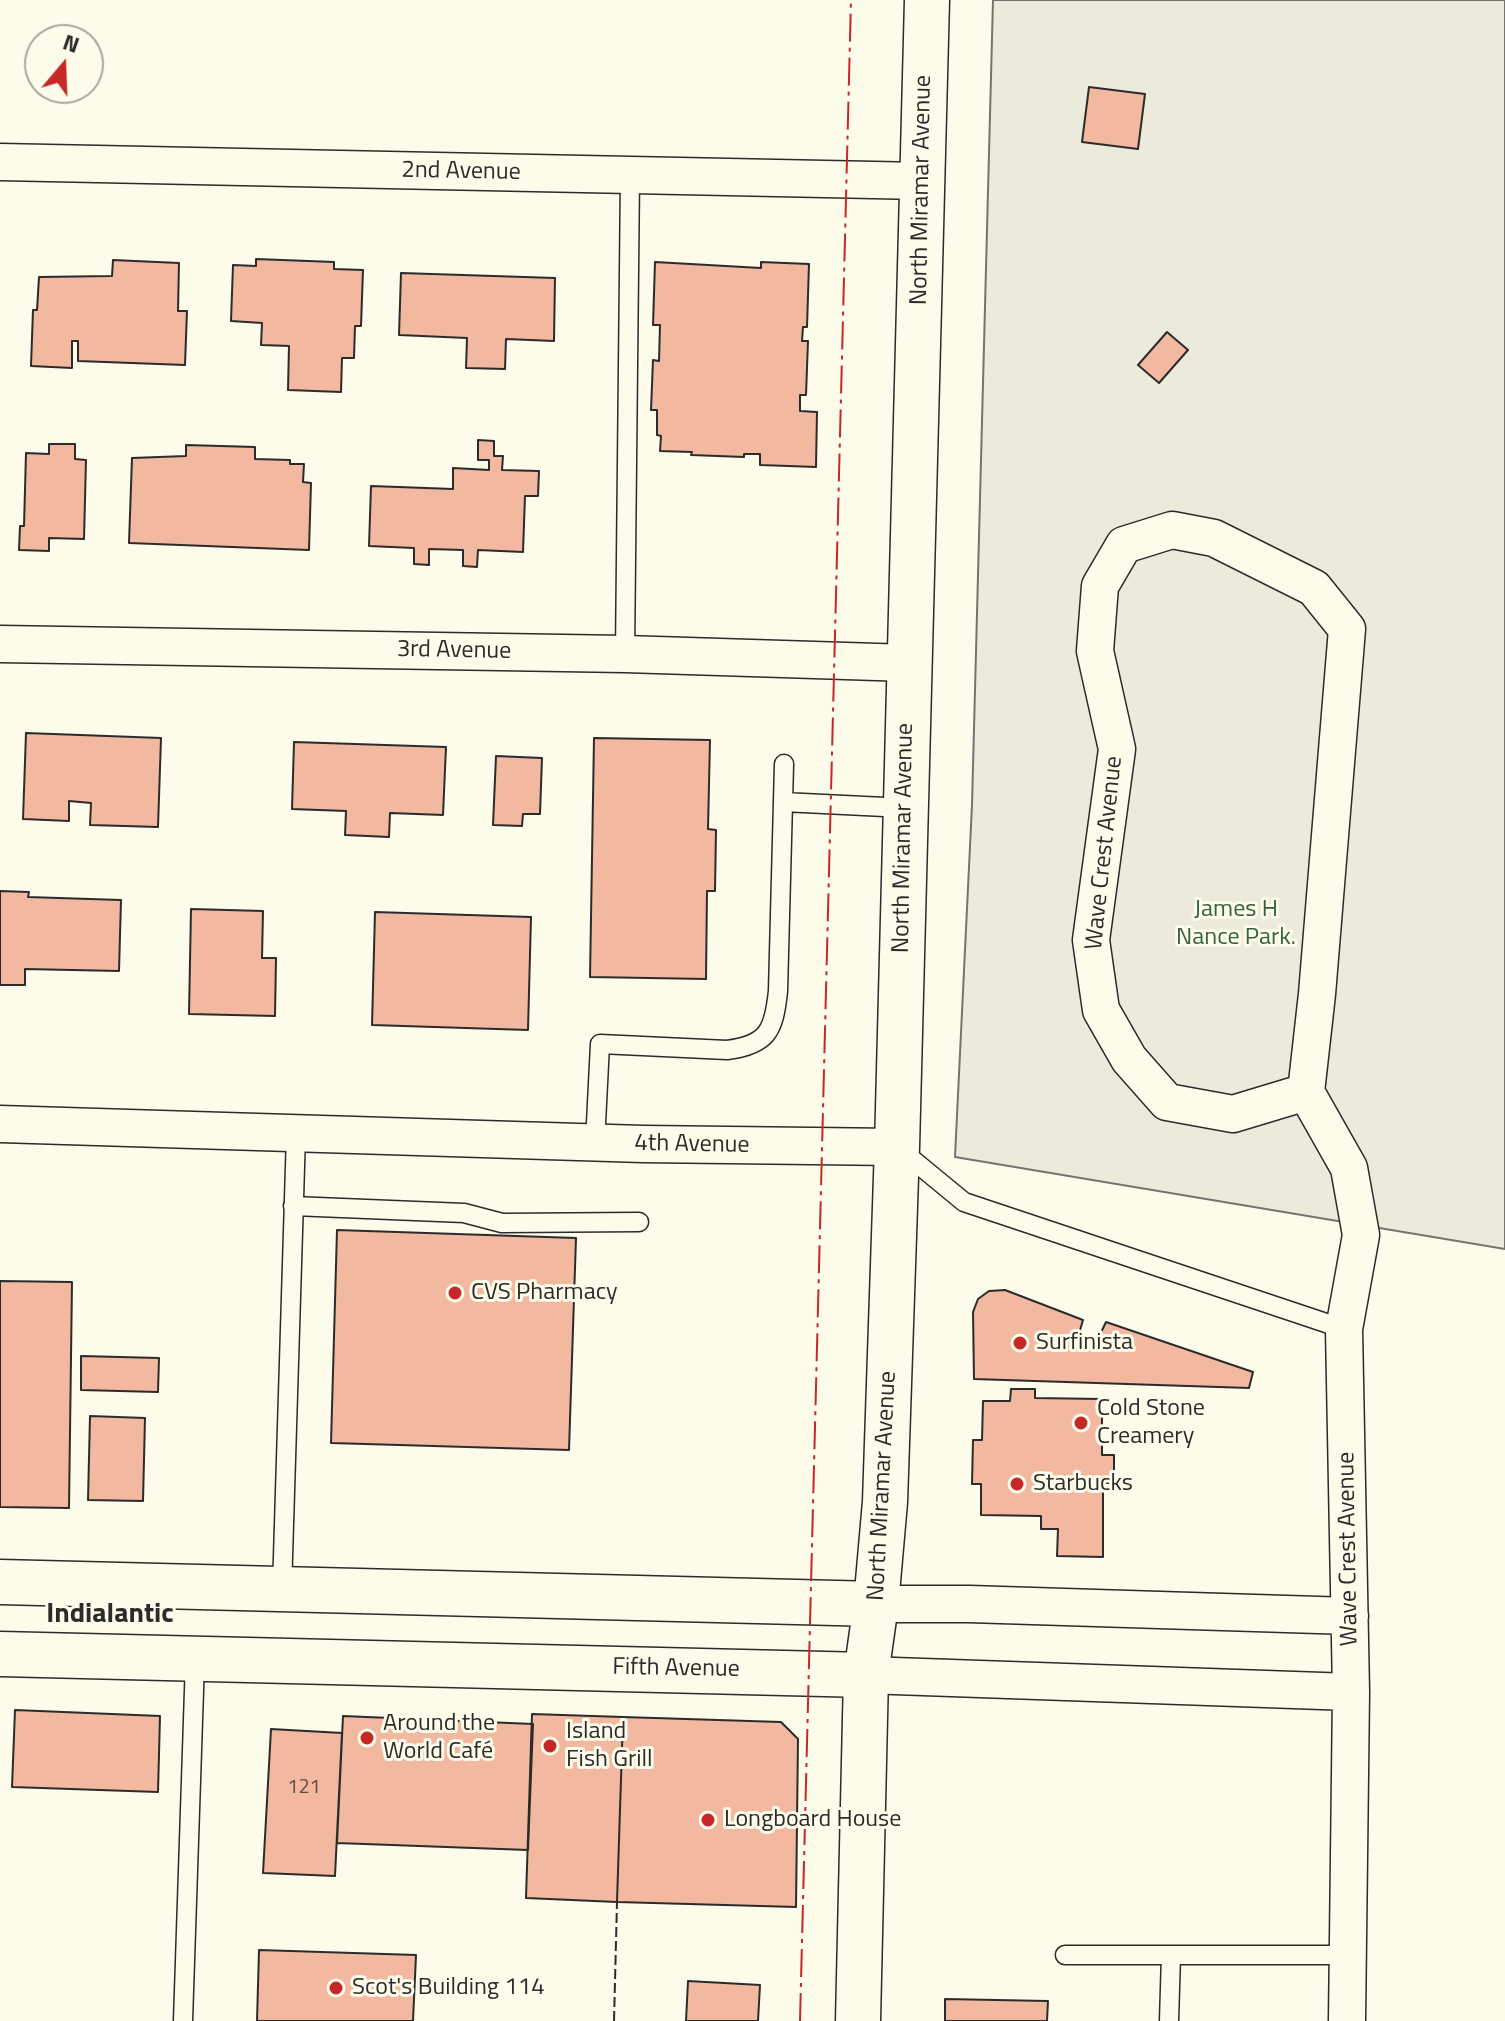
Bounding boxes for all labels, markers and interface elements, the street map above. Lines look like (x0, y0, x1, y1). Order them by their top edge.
north arrow (24, 24, 104, 104)
text: N (58, 25, 84, 62)
street label: North Miramar Avenue (906, 75, 938, 305)
street label: 2nd Avenue (401, 157, 521, 187)
street label: 3rd Avenue (397, 636, 511, 666)
street label: North Miramar Avenue (888, 723, 920, 953)
street label: Wave Crest Avenue (1081, 755, 1129, 951)
park label: James H Nance Park. (1176, 896, 1296, 952)
street label: 4th Avenue (634, 1130, 750, 1160)
place label: CVS Pharmacy (471, 1279, 618, 1307)
marker: CVS Pharmacy (446, 1284, 464, 1302)
place label: Surfinista (1036, 1329, 1133, 1357)
marker: Surfinista (1011, 1334, 1029, 1352)
street label: North Miramar Avenue (863, 1370, 903, 1602)
place label: Cold Stone Creamery (1097, 1395, 1205, 1451)
marker: Cold Stone Creamery (1072, 1414, 1090, 1432)
street label: Wave Crest Avenue (1333, 1451, 1365, 1647)
place label: Starbucks (1033, 1470, 1133, 1498)
marker: Starbucks (1008, 1475, 1026, 1493)
district label: Indialantic (46, 1598, 174, 1632)
street label: Fifth Avenue (612, 1653, 740, 1685)
place label: Around the World Café (383, 1710, 495, 1766)
place label: Island Fish Grill (566, 1718, 653, 1774)
marker: Around the World Café (358, 1729, 376, 1747)
marker: Island Fish Grill (541, 1737, 559, 1755)
house number: 121 (287, 1776, 321, 1800)
place label: Longboard House (724, 1806, 901, 1834)
marker: Longboard House (699, 1811, 717, 1829)
place label: Scot's Building 114 (352, 1974, 545, 2002)
marker: Scot's Building 114 (327, 1979, 345, 1997)

